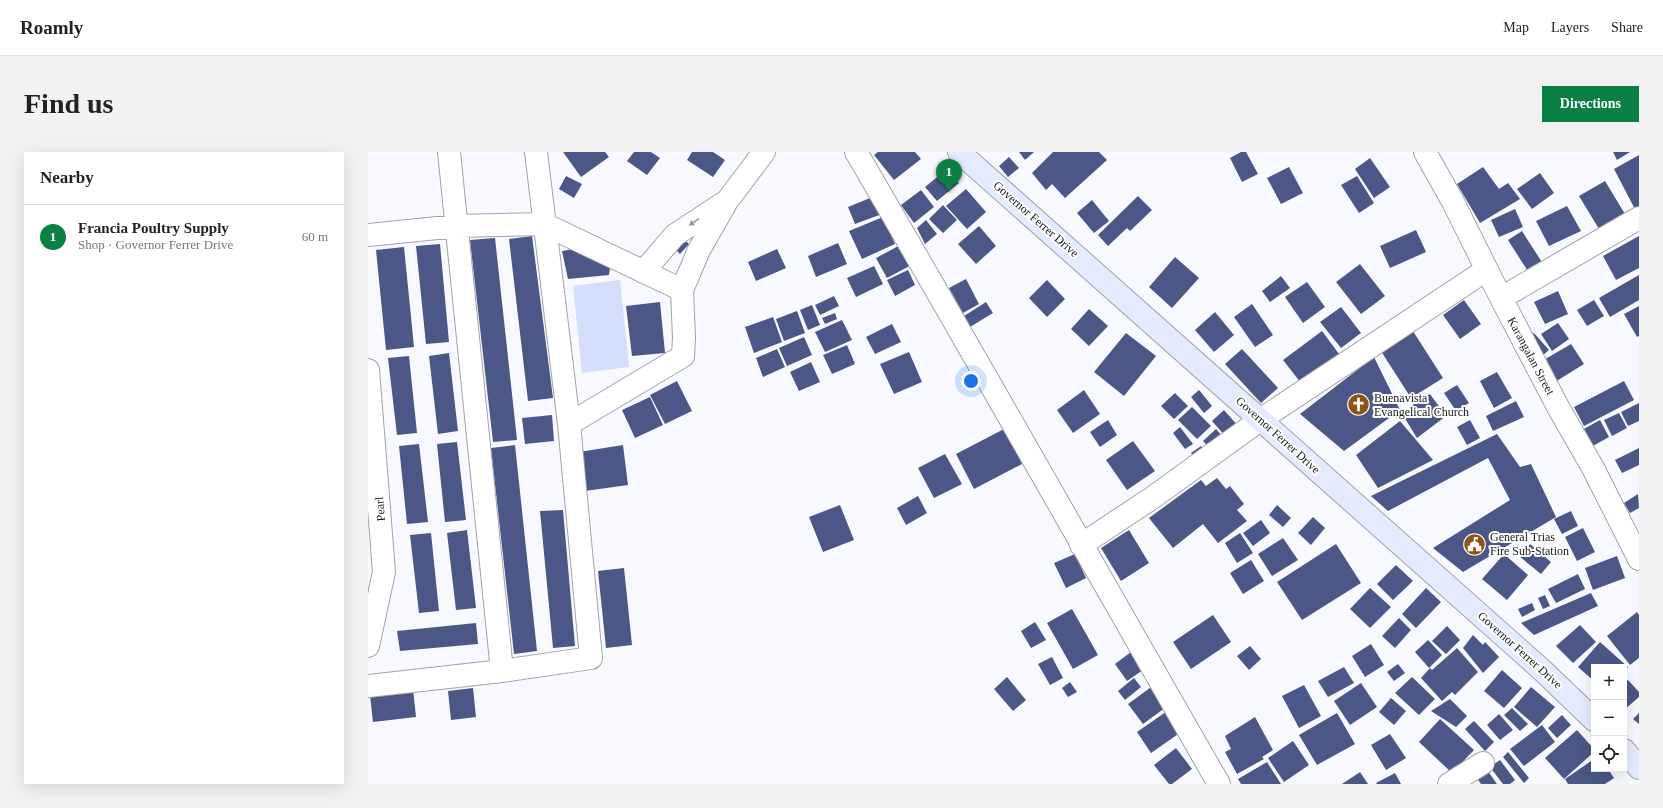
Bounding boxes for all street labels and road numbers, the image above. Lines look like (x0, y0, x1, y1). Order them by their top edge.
street label: Governor Ferrer Drive (990, 178, 1082, 260)
street label: Karangalan Street (1505, 315, 1558, 398)
street label: Governor Ferrer Drive (1233, 393, 1323, 477)
street label: Pearl (372, 495, 388, 522)
street label: Governor Ferrer Drive (1475, 608, 1565, 692)

